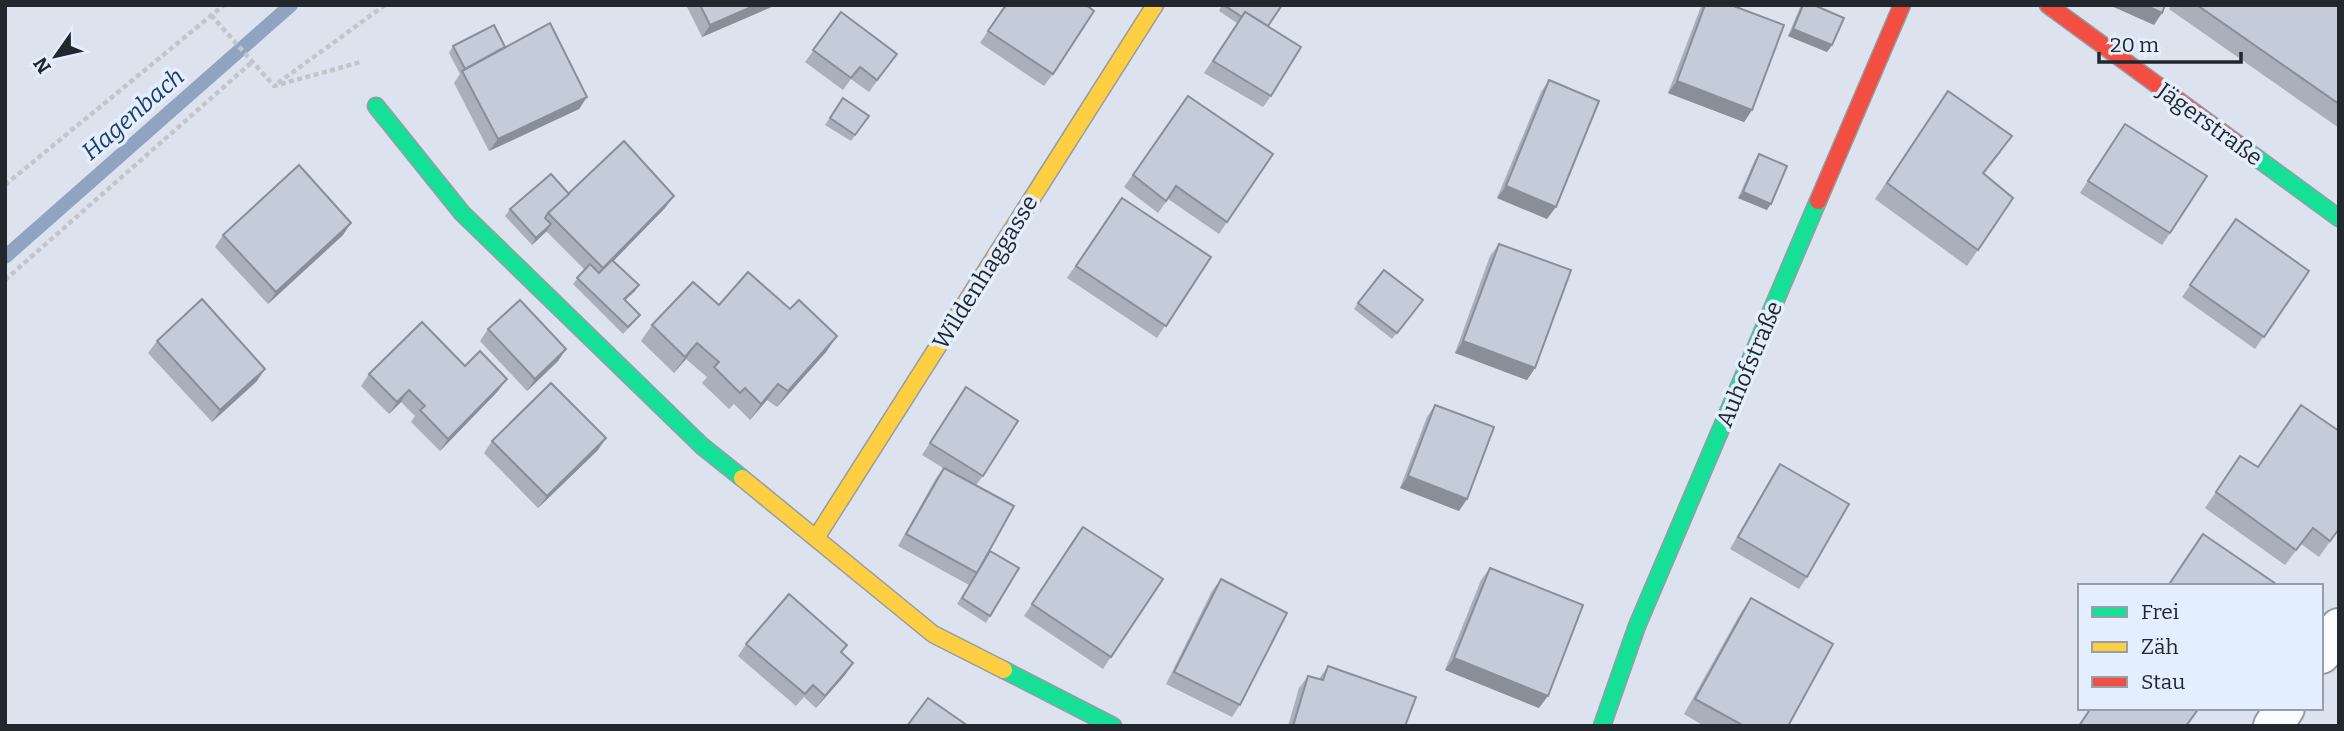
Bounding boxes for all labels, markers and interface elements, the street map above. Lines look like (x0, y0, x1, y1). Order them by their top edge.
north arrow (21, 21, 91, 91)
scale bar (2099, 21, 2241, 65)
text: 20 m (2110, 32, 2159, 58)
text: N (29, 52, 56, 78)
water label: Hagenbach (76, 62, 190, 166)
street label: Jägerstraße (2151, 76, 2268, 172)
street label: Wildenhaggasse (926, 190, 1044, 354)
street label: Auhofstraße (1710, 297, 1788, 431)
legend (2078, 584, 2323, 710)
text: Frei (2141, 599, 2179, 625)
text: Zäh (2141, 634, 2179, 660)
text: Stau (2141, 669, 2185, 695)

